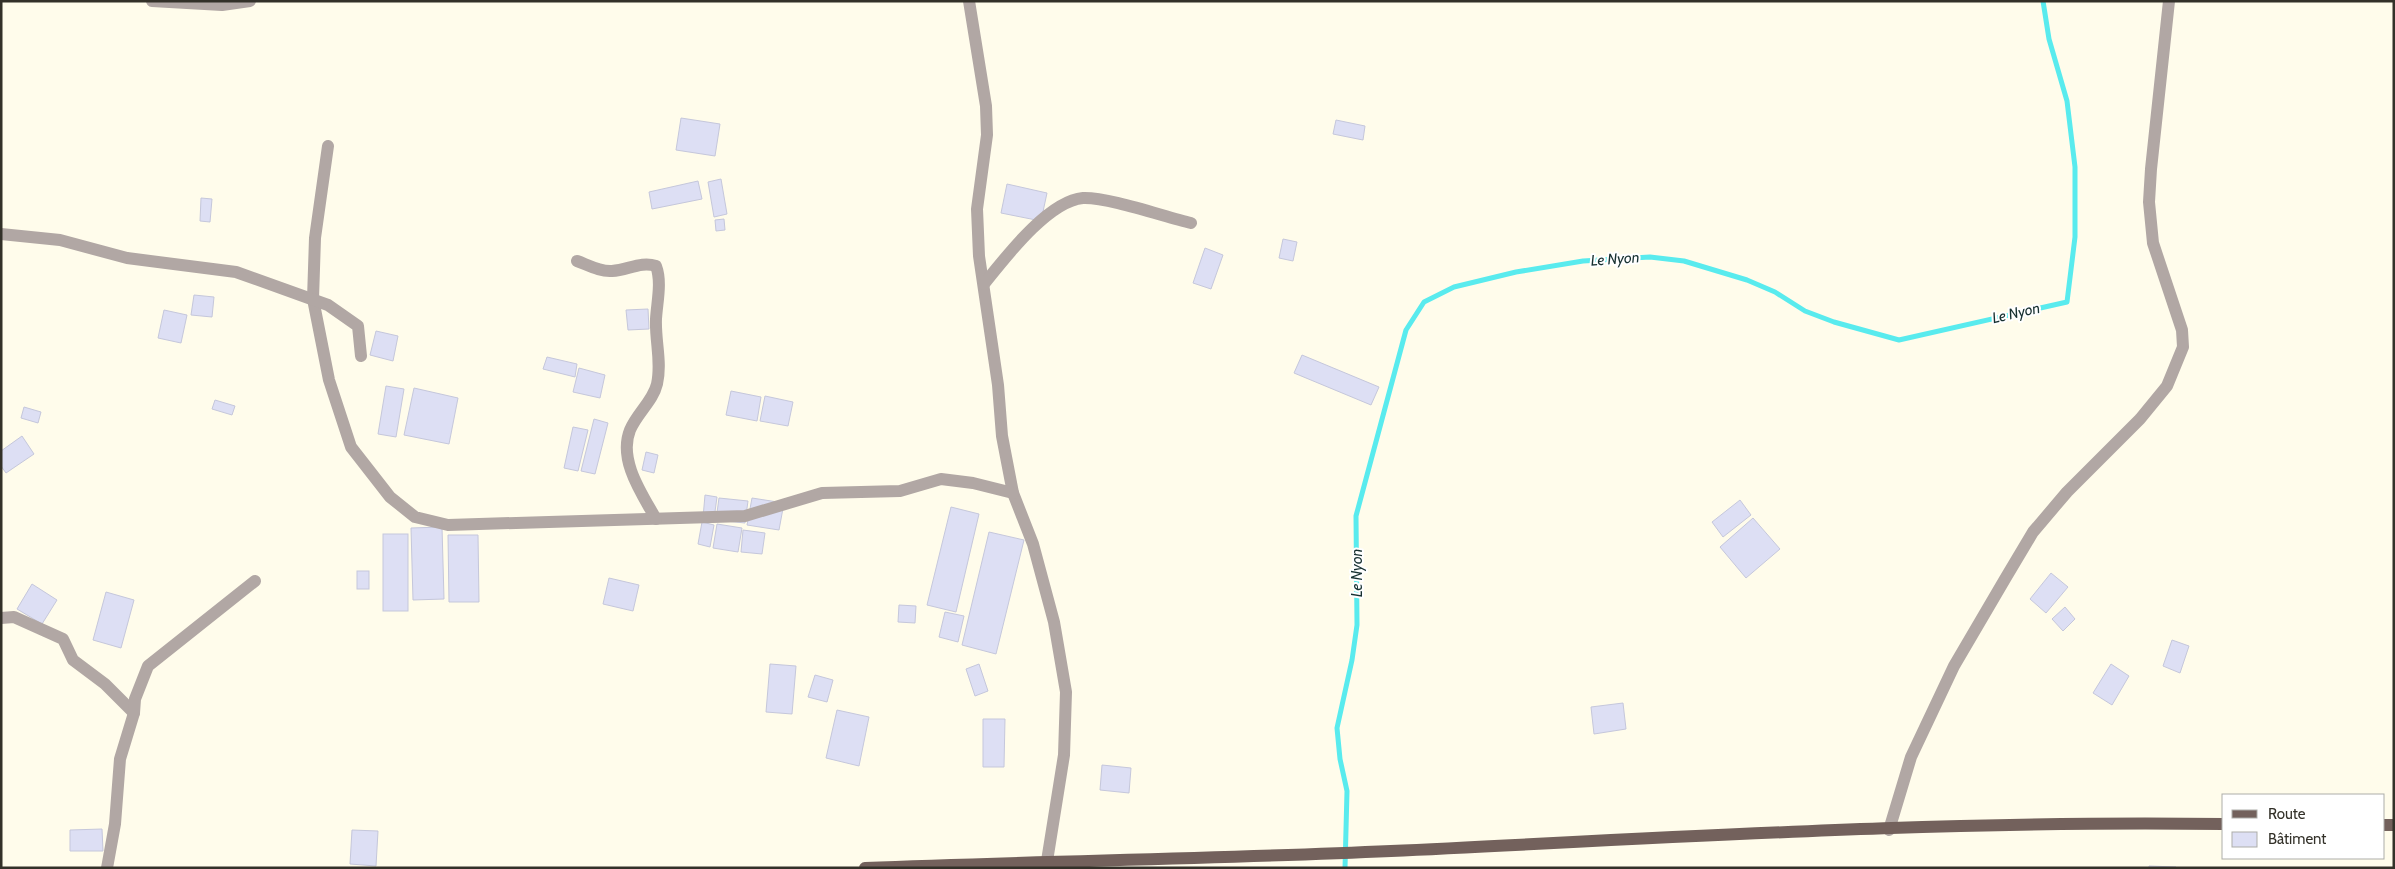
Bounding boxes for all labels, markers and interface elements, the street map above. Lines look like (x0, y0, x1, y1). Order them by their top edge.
water label: Le Nyon (1590, 248, 1640, 270)
water label: Le Nyon (1990, 299, 2042, 327)
water label: Le Nyon (1348, 549, 1366, 597)
legend (2222, 794, 2385, 859)
text: Route (2268, 805, 2306, 823)
text: Bâtiment (2268, 830, 2326, 848)

